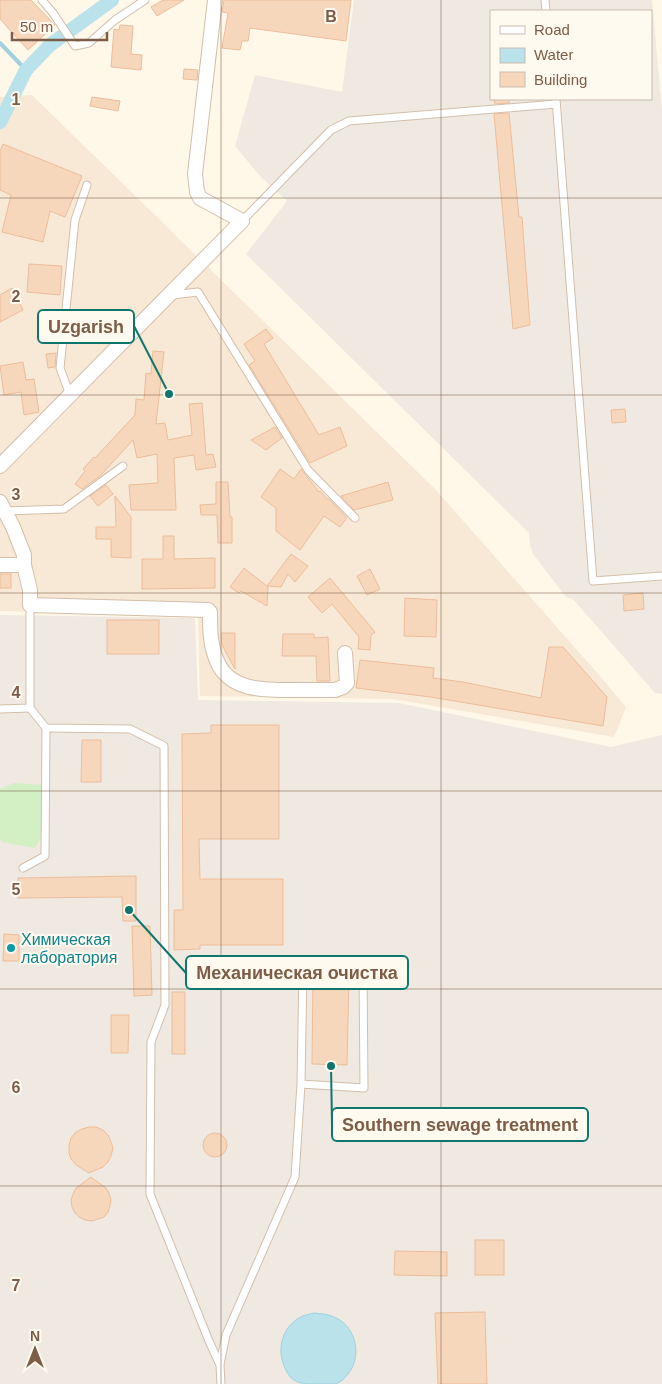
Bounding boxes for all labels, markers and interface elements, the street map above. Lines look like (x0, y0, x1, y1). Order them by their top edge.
text: B (325, 8, 337, 25)
scale bar (12, 10, 108, 42)
legend (490, 10, 652, 100)
text: 50 m (20, 18, 53, 35)
text: Road (534, 21, 570, 38)
text: Water (534, 46, 573, 63)
text: Building (534, 71, 587, 88)
text: 1 (12, 91, 21, 108)
text: 2 (12, 288, 21, 305)
callout: Uzgarish (38, 310, 134, 343)
text: Uzgarish (48, 317, 124, 337)
text: 3 (12, 486, 21, 503)
text: 4 (12, 684, 21, 701)
text: 5 (12, 881, 21, 898)
place label: Химическая лаборатория (21, 931, 117, 966)
marker: Химическая лаборатория (5, 942, 17, 954)
callout: Механическая очистка (186, 956, 408, 989)
text: Механическая очистка (196, 963, 399, 983)
text: 6 (12, 1079, 21, 1096)
callout: Southern sewage treatment (332, 1108, 588, 1141)
text: Southern sewage treatment (342, 1115, 578, 1135)
text: 7 (12, 1277, 21, 1294)
north arrow (10, 1324, 60, 1374)
text: N (30, 1328, 40, 1344)

